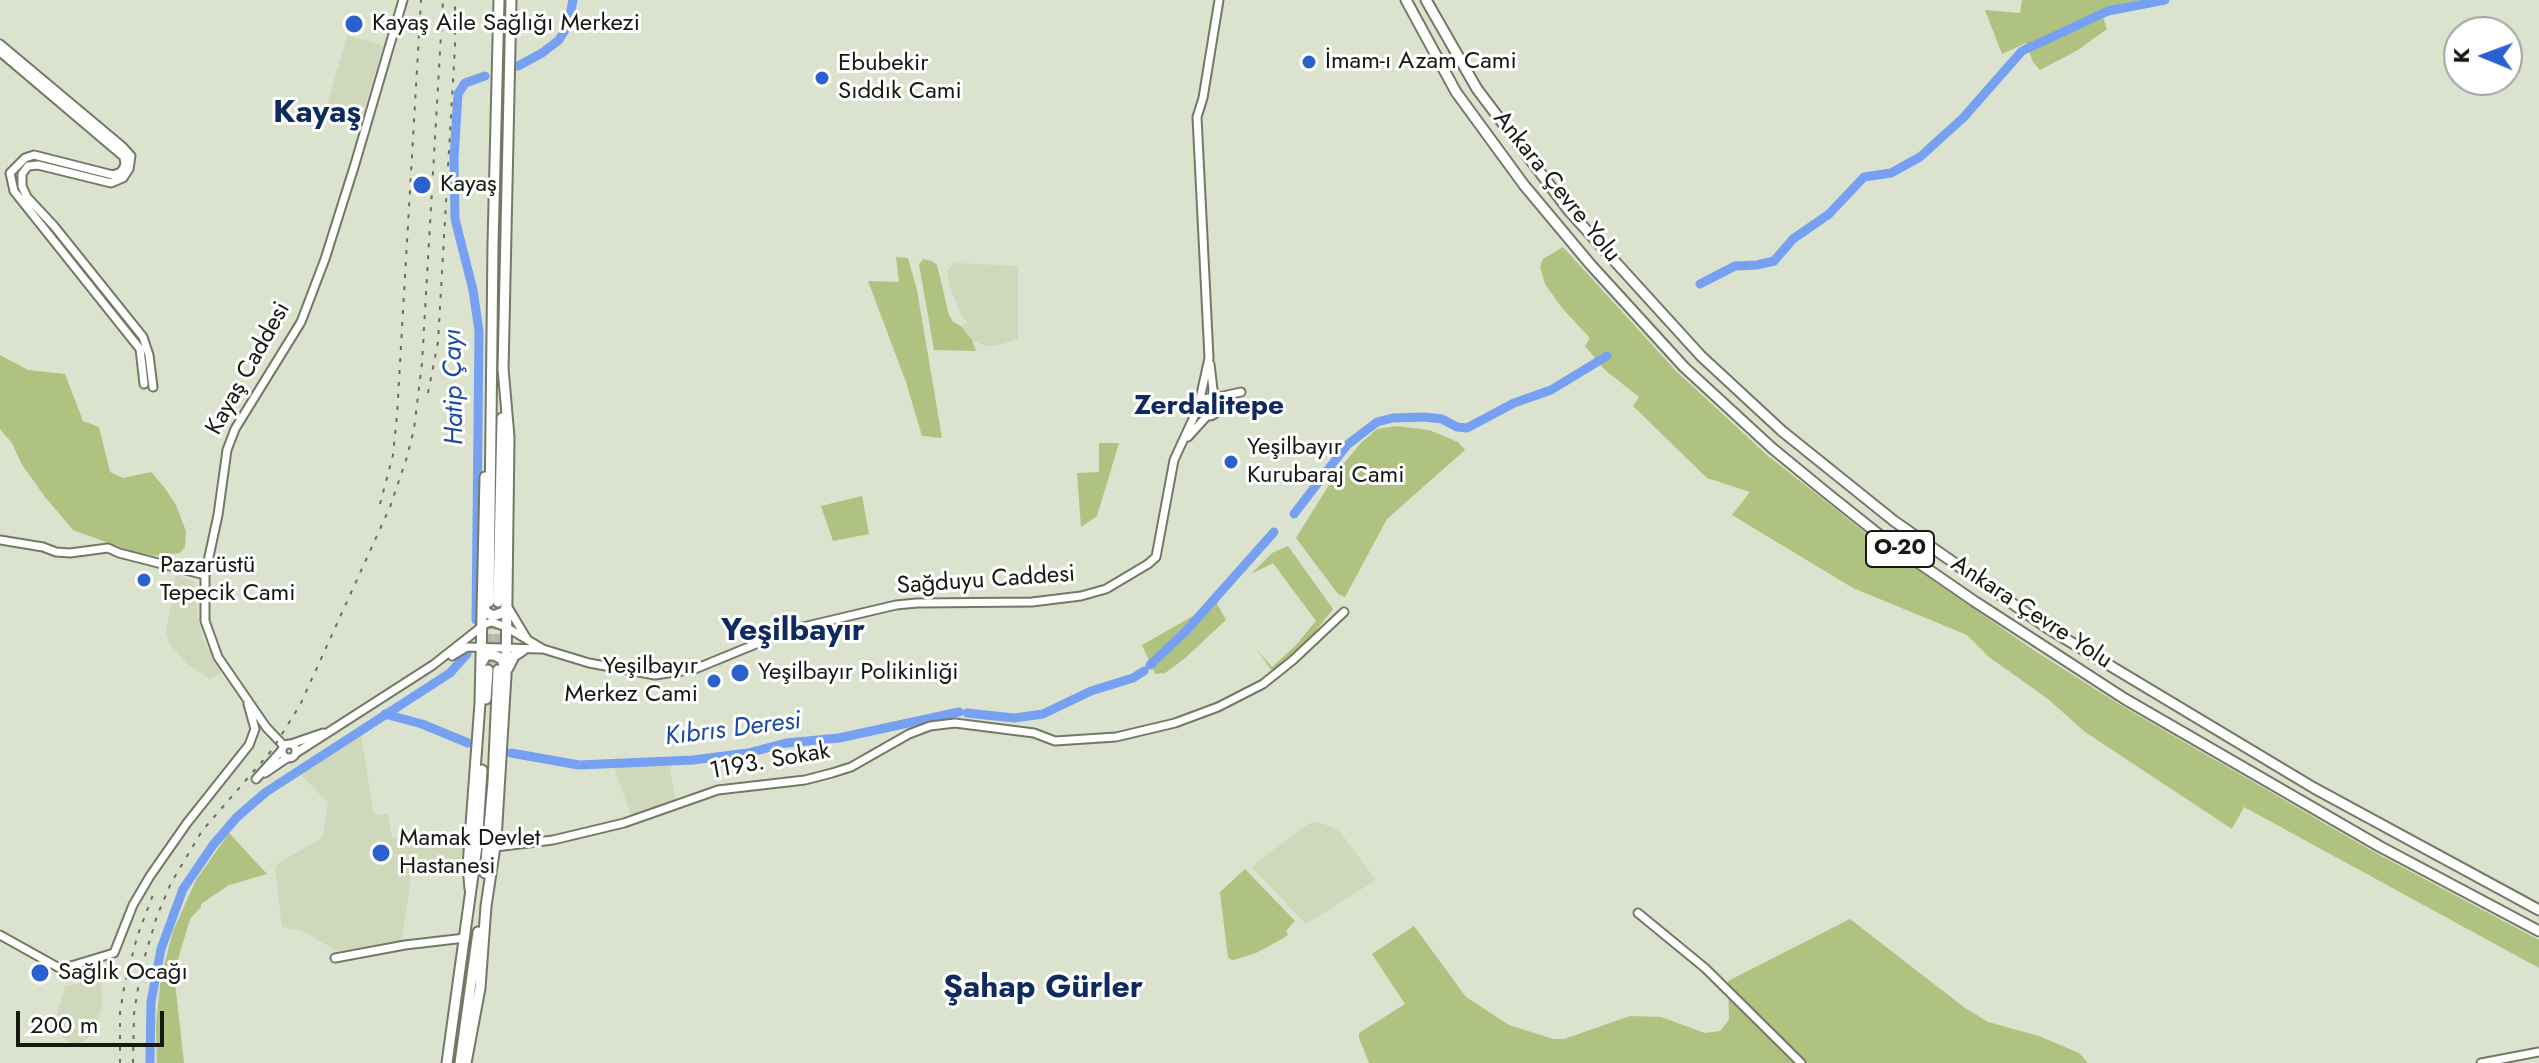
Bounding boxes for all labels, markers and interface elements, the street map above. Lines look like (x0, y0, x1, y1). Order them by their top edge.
place label: Kayaş Aile Sağlığı Merkezi (372, 10, 640, 38)
marker: Kayaş Aile Sağlığı Merkezi (343, 13, 365, 35)
north arrow (2443, 16, 2523, 96)
place label: İmam-ı Azam Cami (1325, 48, 1517, 76)
text: K (2445, 48, 2477, 64)
place label: Ebubekir Sıddık Cami (838, 50, 962, 106)
marker: İmam-ı Azam Cami (1300, 53, 1318, 71)
marker: Ebubekir Sıddık Cami (813, 69, 831, 87)
district label: Kayaş (273, 95, 361, 133)
street label: Ankara Çevre Yolu (1486, 106, 1626, 268)
place label: Kayaş (440, 171, 497, 199)
marker: Kayaş (411, 174, 433, 196)
street label: Kayaş Caddesi (201, 297, 297, 441)
water label: Hatip Çayı (438, 329, 472, 445)
district label: Zerdalitepe (1134, 390, 1284, 424)
place label: Yeşilbayır Kurubaraj Cami (1247, 434, 1404, 490)
marker: Yeşilbayır Kurubaraj Cami (1222, 453, 1240, 471)
road number: O-20 (1866, 531, 1934, 567)
street label: Ankara Çevre Yolu (1945, 550, 2117, 676)
place label: Pazarüstü Tepecik Cami (160, 552, 296, 608)
street label: Sağduyu Caddesi (896, 560, 1076, 602)
marker: Pazarüstü Tepecik Cami (135, 571, 153, 589)
district label: Yeşilbayır (721, 613, 865, 651)
place label: Yeşilbayır Merkez Cami (565, 653, 698, 709)
place label: Yeşilbayır Polikinliği (758, 659, 959, 687)
marker: Yeşilbayır Polikinliği (729, 662, 751, 684)
marker: Yeşilbayır Merkez Cami (705, 672, 723, 690)
water label: Kıbrıs Deresi (663, 706, 803, 754)
street label: 1193. Sokak (708, 737, 832, 787)
place label: Mamak Devlet Hastanesi (399, 825, 541, 881)
marker: Mamak Devlet Hastanesi (370, 842, 392, 864)
place label: Sağlık Ocağı (58, 959, 188, 987)
marker: Sağlık Ocağı (29, 962, 51, 984)
district label: Şahap Gürler (943, 970, 1143, 1008)
scale bar (20, 995, 168, 1045)
text: 200 m (30, 1007, 98, 1042)

